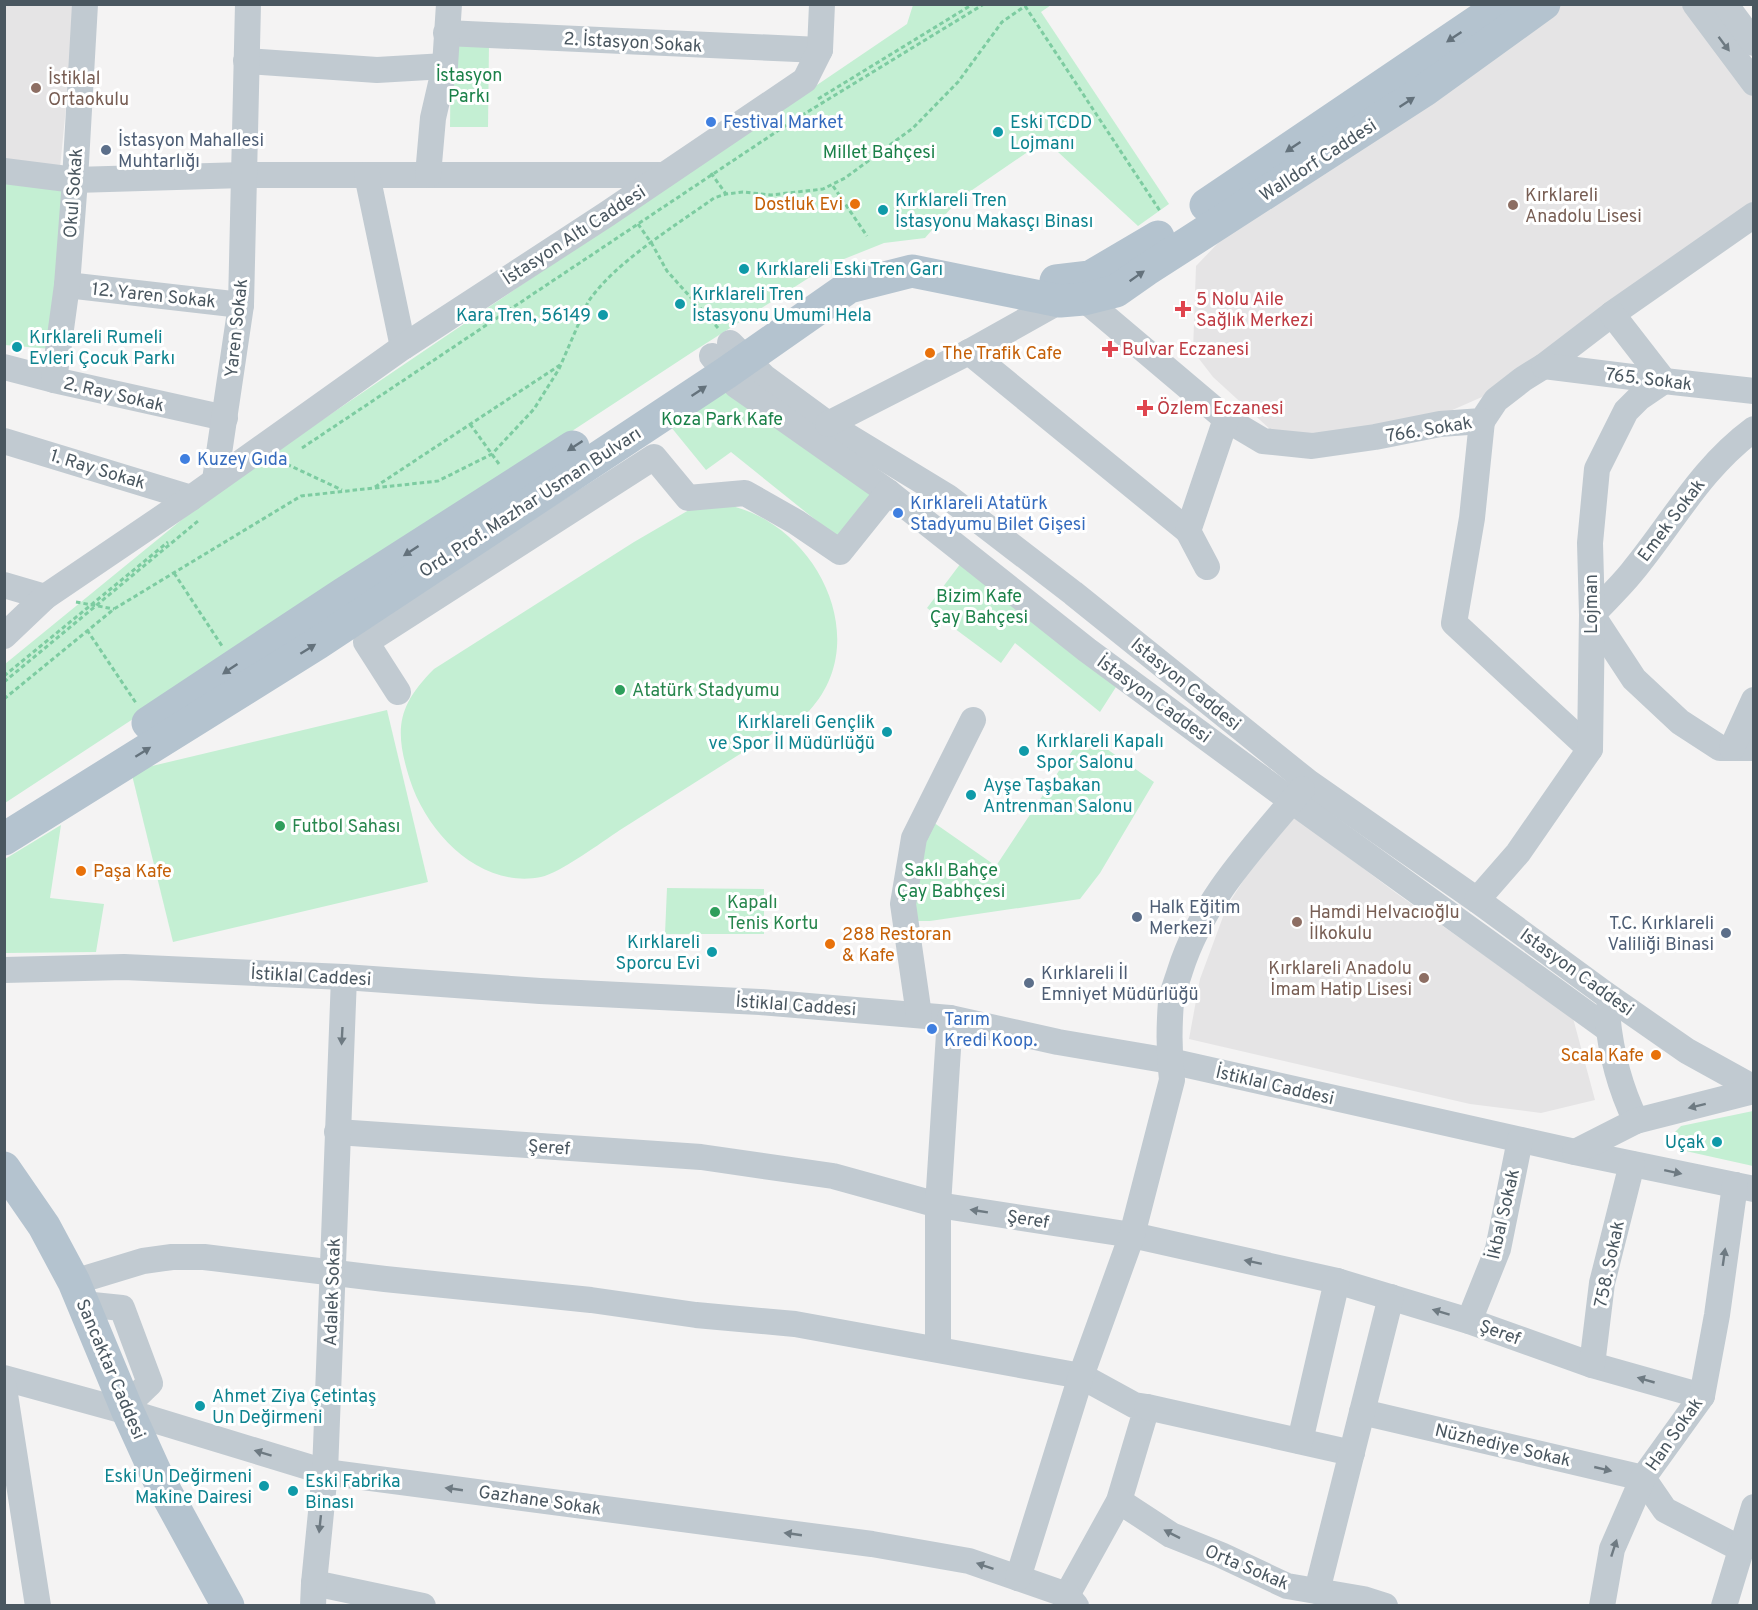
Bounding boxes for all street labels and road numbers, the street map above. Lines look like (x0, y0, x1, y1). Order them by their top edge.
street label: 2. İstasyon Sokak (563, 26, 703, 59)
street label: Walldorf Caddesi (1256, 115, 1382, 208)
street label: Okul Sokak (60, 147, 89, 239)
street label: İstasyon Altı Caddesi (498, 180, 651, 291)
street label: Yaren Sokak (221, 278, 254, 379)
street label: 12. Yaren Sokak (91, 279, 217, 314)
street label: 765. Sokak (1604, 364, 1694, 397)
street label: 2. Ray Sokak (61, 373, 166, 418)
street label: 766. Sokak (1385, 412, 1474, 449)
street label: Ord. Prof. Mazhar Usman Bulvarı (415, 423, 646, 584)
street label: 1. Ray Sokak (47, 445, 148, 496)
street label: Emek Sokak (1633, 475, 1711, 567)
street label: Lojman (1581, 574, 1604, 634)
street label: Istasyon Caddesi (1125, 634, 1245, 737)
street label: İstasyon Caddesi (1092, 650, 1216, 749)
street label: Istasyon Caddesi (1515, 924, 1638, 1022)
street label: İstiklal Caddesi (250, 961, 372, 992)
street label: İstiklal Caddesi (735, 989, 857, 1022)
street label: İstiklal Caddesi (1213, 1060, 1337, 1111)
street label: Şeref (527, 1136, 571, 1161)
street label: İkbal Sokak (1481, 1166, 1526, 1262)
street label: Şeref (1005, 1206, 1050, 1235)
street label: 758. Sokak (1590, 1219, 1631, 1310)
street label: Adalek Sokak (320, 1237, 347, 1347)
street label: Sancaktar Caddesi (70, 1296, 150, 1443)
street label: Şeref (1476, 1315, 1523, 1351)
street label: Han Sokak (1641, 1394, 1709, 1476)
street label: Nüzhediye Sokak (1432, 1420, 1573, 1473)
street label: Gazhane Sokak (477, 1481, 603, 1521)
street label: Orta Sokak (1201, 1540, 1292, 1596)

